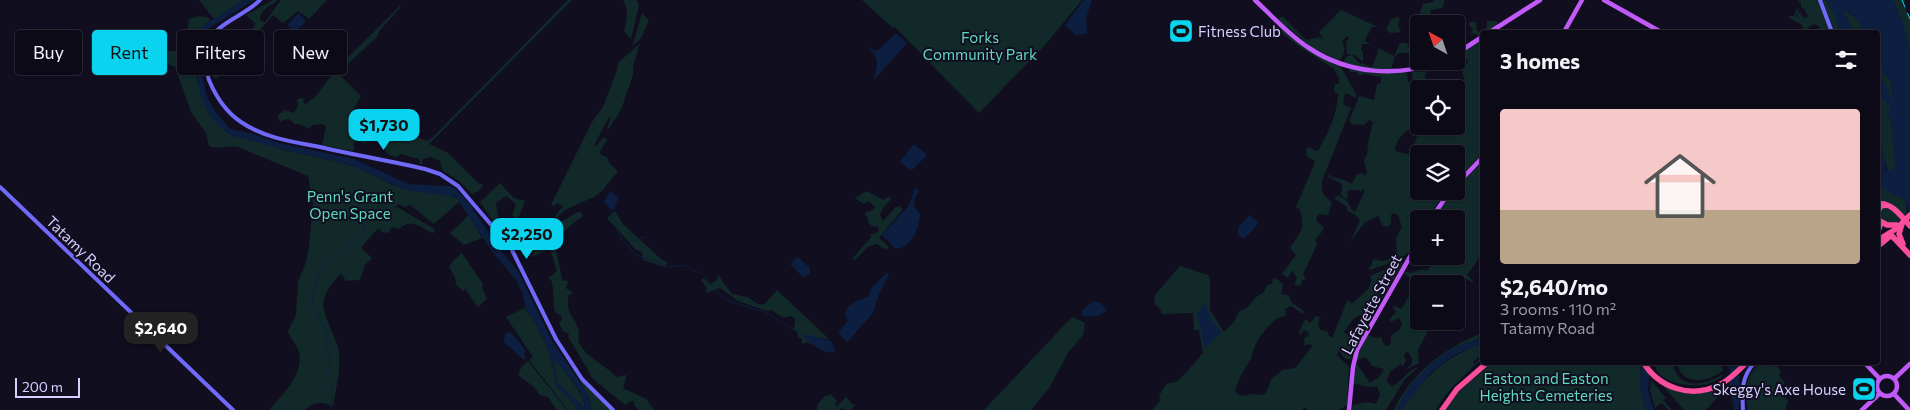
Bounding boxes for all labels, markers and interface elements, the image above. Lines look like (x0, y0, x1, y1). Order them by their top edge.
north arrow (1410, 15, 1465, 70)
map controls (1410, 15, 1465, 330)
sports icon: Fitness Club (1168, 18, 1194, 44)
place label: Fitness Club (1198, 22, 1281, 40)
park label: Forks Community Park (923, 28, 1037, 63)
chip: Buy (15, 30, 82, 75)
chip: Rent (92, 30, 167, 75)
chip: Filters (177, 30, 264, 75)
chip: New (274, 30, 347, 75)
icon: filters (1832, 46, 1860, 74)
text: 3 homes (1500, 48, 1580, 73)
button: locate (1410, 80, 1465, 135)
pin: $1,730 (343, 108, 425, 151)
text: $1,730 (359, 115, 409, 134)
icon: home (1635, 141, 1725, 231)
button: layers (1410, 145, 1465, 200)
park label: Penn's Grant Open Space (307, 187, 393, 222)
button: + (1410, 210, 1465, 265)
street label: Tatamy Road (43, 212, 119, 286)
pin: $2,250 (486, 218, 568, 260)
text: $2,250 (501, 224, 553, 243)
street label: Lafayette Street (1337, 251, 1405, 357)
text: $2,640/mo (1500, 274, 1608, 299)
button: − (1410, 275, 1465, 330)
text: 3 rooms · 110 m² (1500, 299, 1616, 318)
pin: $2,640 (120, 312, 202, 354)
text: $2,640 (135, 318, 187, 337)
text: Tatamy Road (1500, 318, 1595, 337)
park label: Easton and Easton Heights Cemeteries (1479, 369, 1613, 404)
scale bar (15, 375, 80, 398)
sports icon: Skeggy's Axe House (1851, 376, 1877, 402)
text: 200 m (22, 378, 63, 395)
place label: Skeggy's Axe House (1713, 380, 1846, 398)

